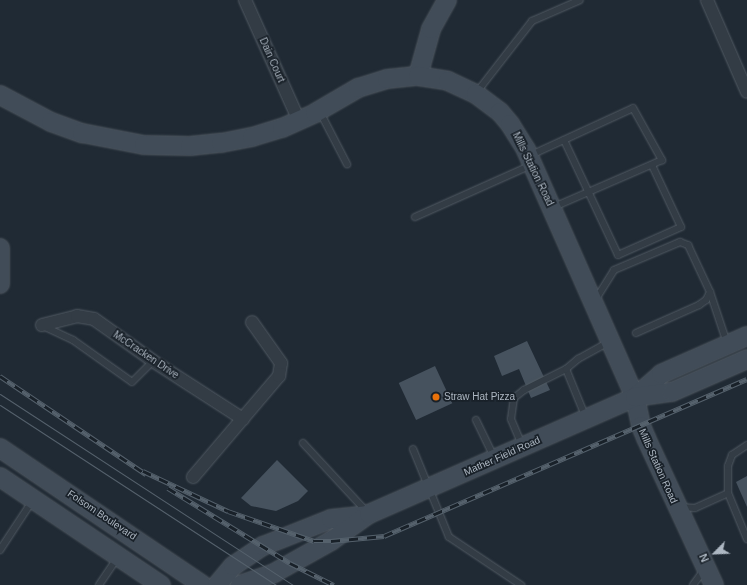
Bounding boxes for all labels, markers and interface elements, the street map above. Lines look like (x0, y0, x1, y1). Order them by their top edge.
street label: Dain Court (257, 36, 287, 84)
street label: Mills Station Road (510, 130, 556, 208)
street label: McCracken Drive (111, 329, 181, 381)
place label: Straw Hat Pizza (444, 391, 515, 403)
marker: Straw Hat Pizza (431, 392, 441, 402)
street label: Mills Station Road (636, 427, 680, 505)
street label: Mather Field Road (462, 434, 542, 478)
street label: Folsom Boulevard (65, 487, 139, 543)
north arrow (695, 533, 735, 573)
text: N (697, 552, 711, 564)

